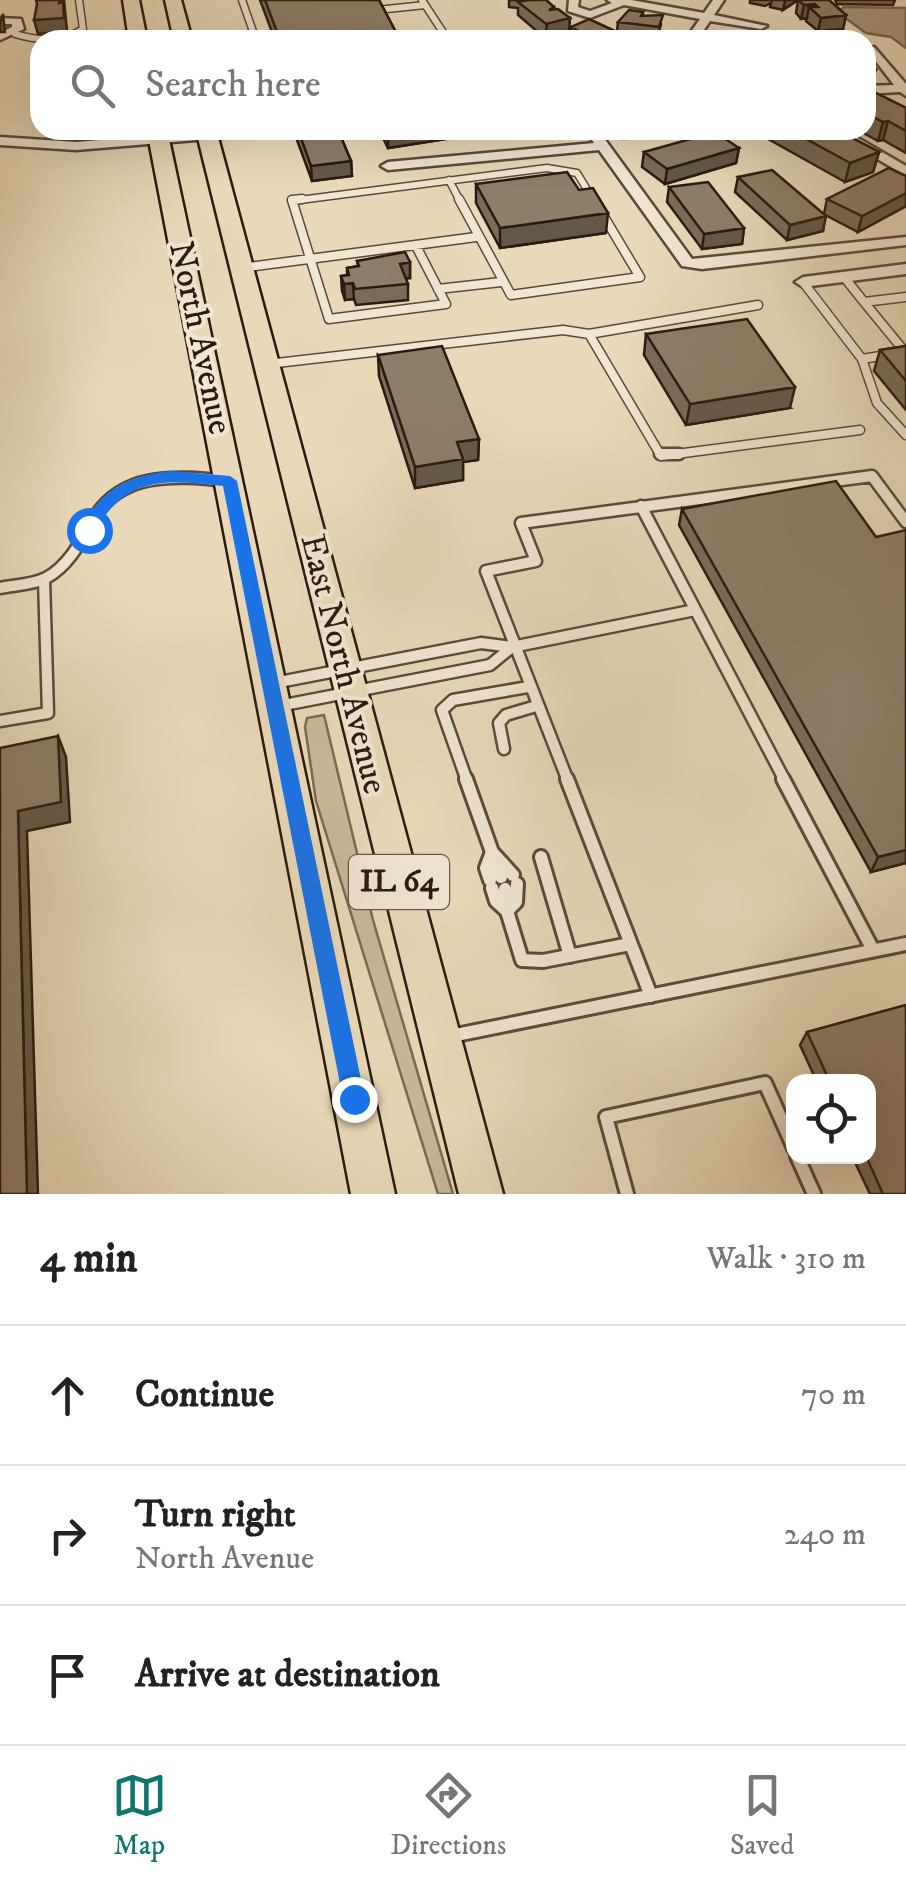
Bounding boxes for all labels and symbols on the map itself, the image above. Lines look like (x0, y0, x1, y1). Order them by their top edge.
street label: North Avenue (158, 238, 242, 438)
route start (67, 508, 113, 554)
street label: East North Avenue (289, 530, 397, 798)
road number: IL 64 (349, 855, 449, 909)
route end (332, 1077, 378, 1123)

